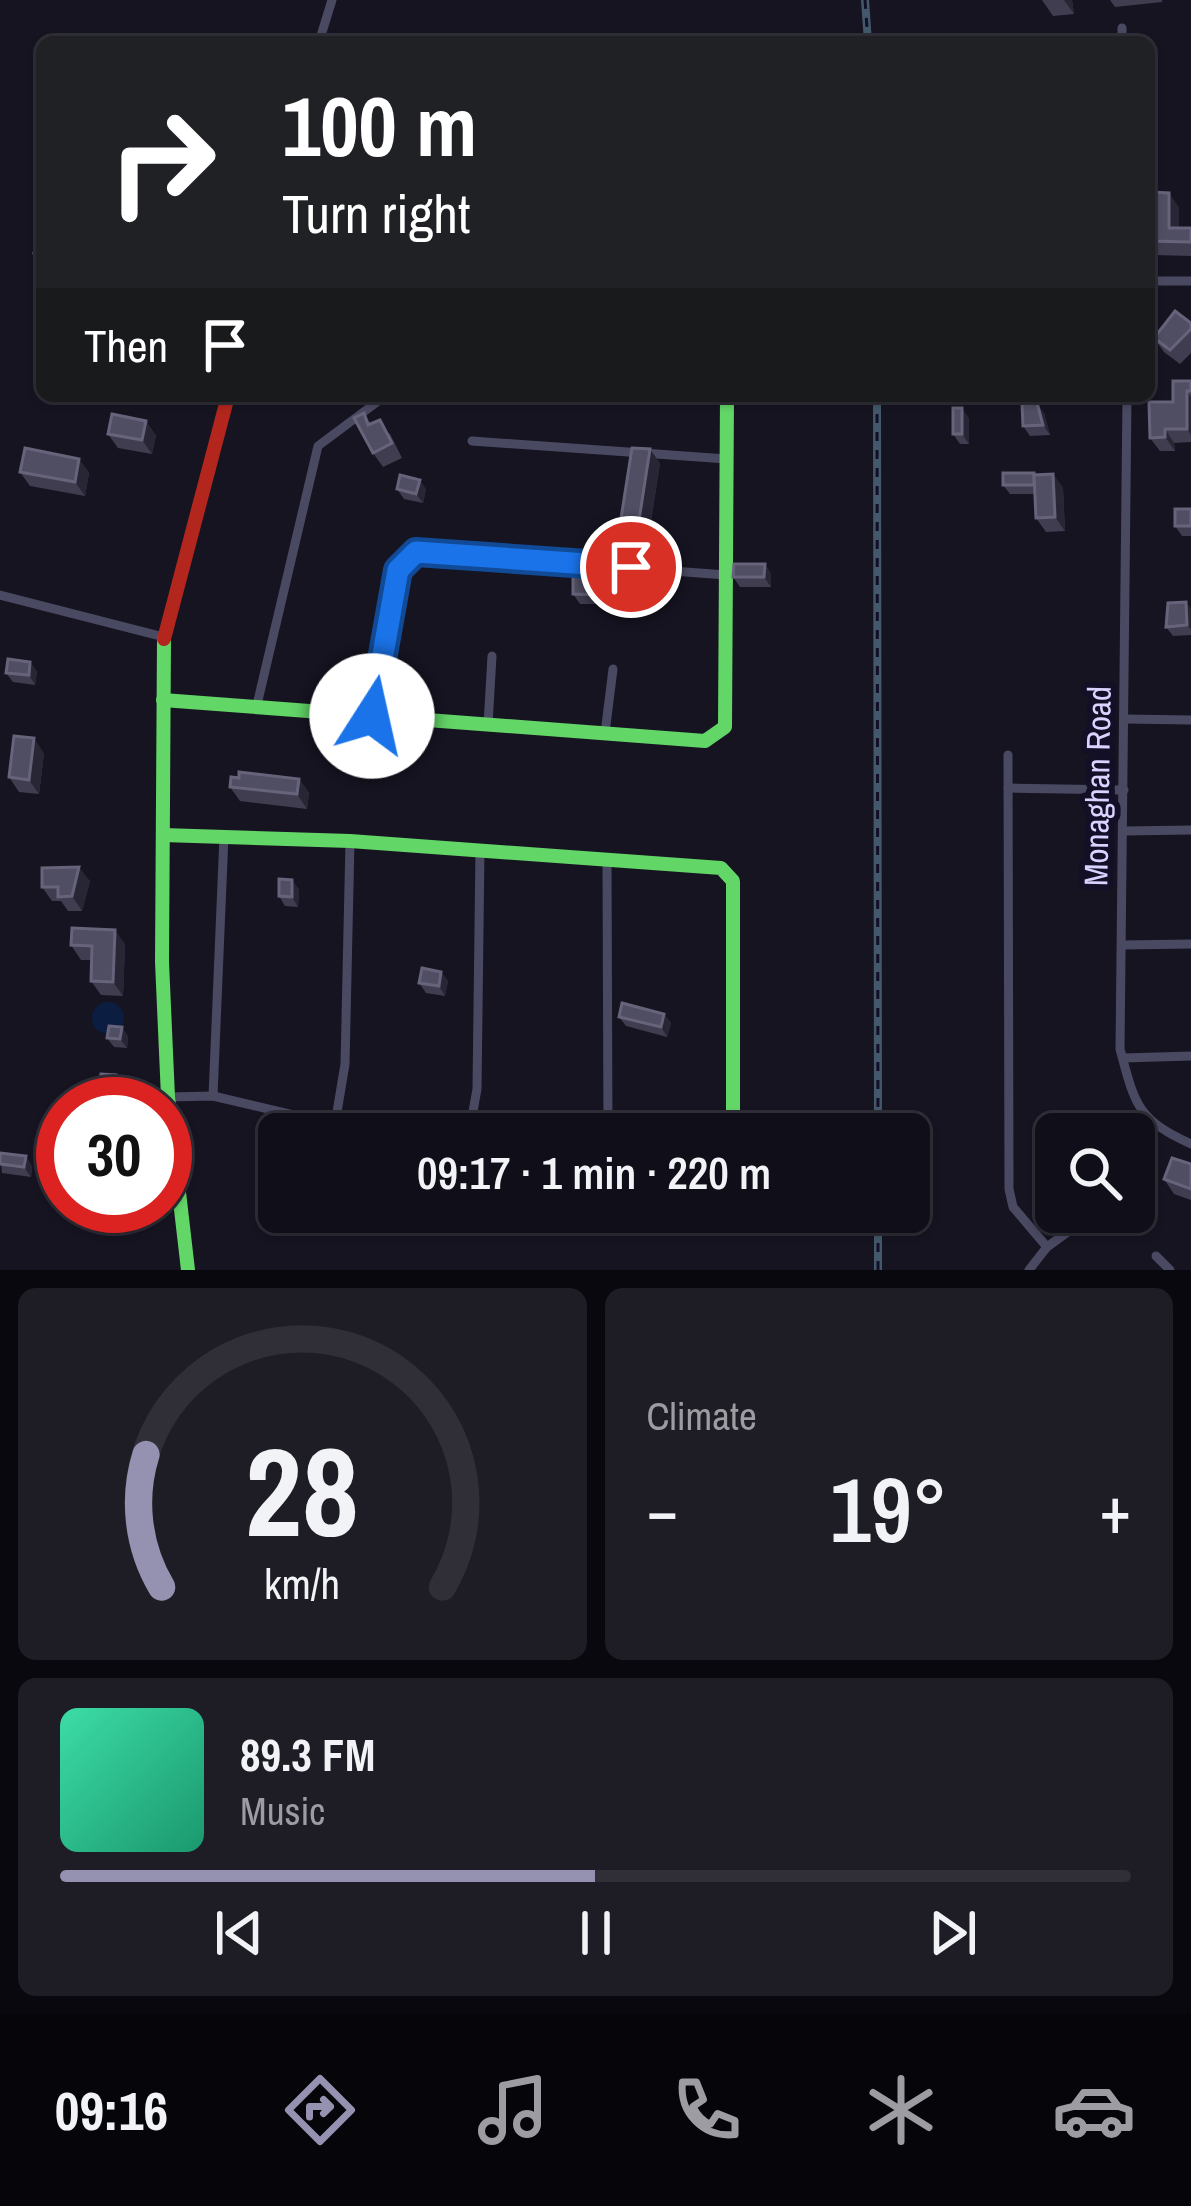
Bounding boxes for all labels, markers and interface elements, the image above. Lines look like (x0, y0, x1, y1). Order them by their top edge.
text: 100 m (282, 69, 477, 182)
icon: right (84, 84, 240, 240)
text: Turn right (282, 177, 470, 250)
icon: arrive (192, 312, 258, 378)
text: Then (84, 315, 168, 376)
pin (580, 516, 682, 618)
icon: arrive (598, 534, 664, 600)
position arrow (309, 653, 435, 779)
street label: Monaghan Road (1073, 686, 1121, 886)
speed limit sign: 30 (36, 1077, 192, 1233)
map controls (1035, 1113, 1155, 1233)
button: search (1035, 1113, 1155, 1233)
text: 09:17 · 1 min · 220 m (417, 1142, 771, 1203)
text: Climate (647, 1390, 757, 1442)
text: 28 (245, 1407, 359, 1575)
text: 19° (830, 1449, 948, 1570)
text: − (647, 1465, 678, 1554)
text: + (1099, 1465, 1131, 1554)
text: km/h (264, 1555, 340, 1612)
text: 89.3 FM (240, 1724, 375, 1785)
text: Music (240, 1785, 325, 1837)
icon: previous (206, 1900, 272, 1966)
icon: pause (563, 1900, 629, 1966)
icon: next (920, 1900, 986, 1966)
icon: directions (278, 2068, 362, 2152)
icon: music (471, 2068, 555, 2152)
icon: phone (665, 2068, 749, 2152)
icon: climate (859, 2068, 943, 2152)
icon: car (1052, 2068, 1136, 2152)
text: 09:16 (55, 2074, 168, 2147)

